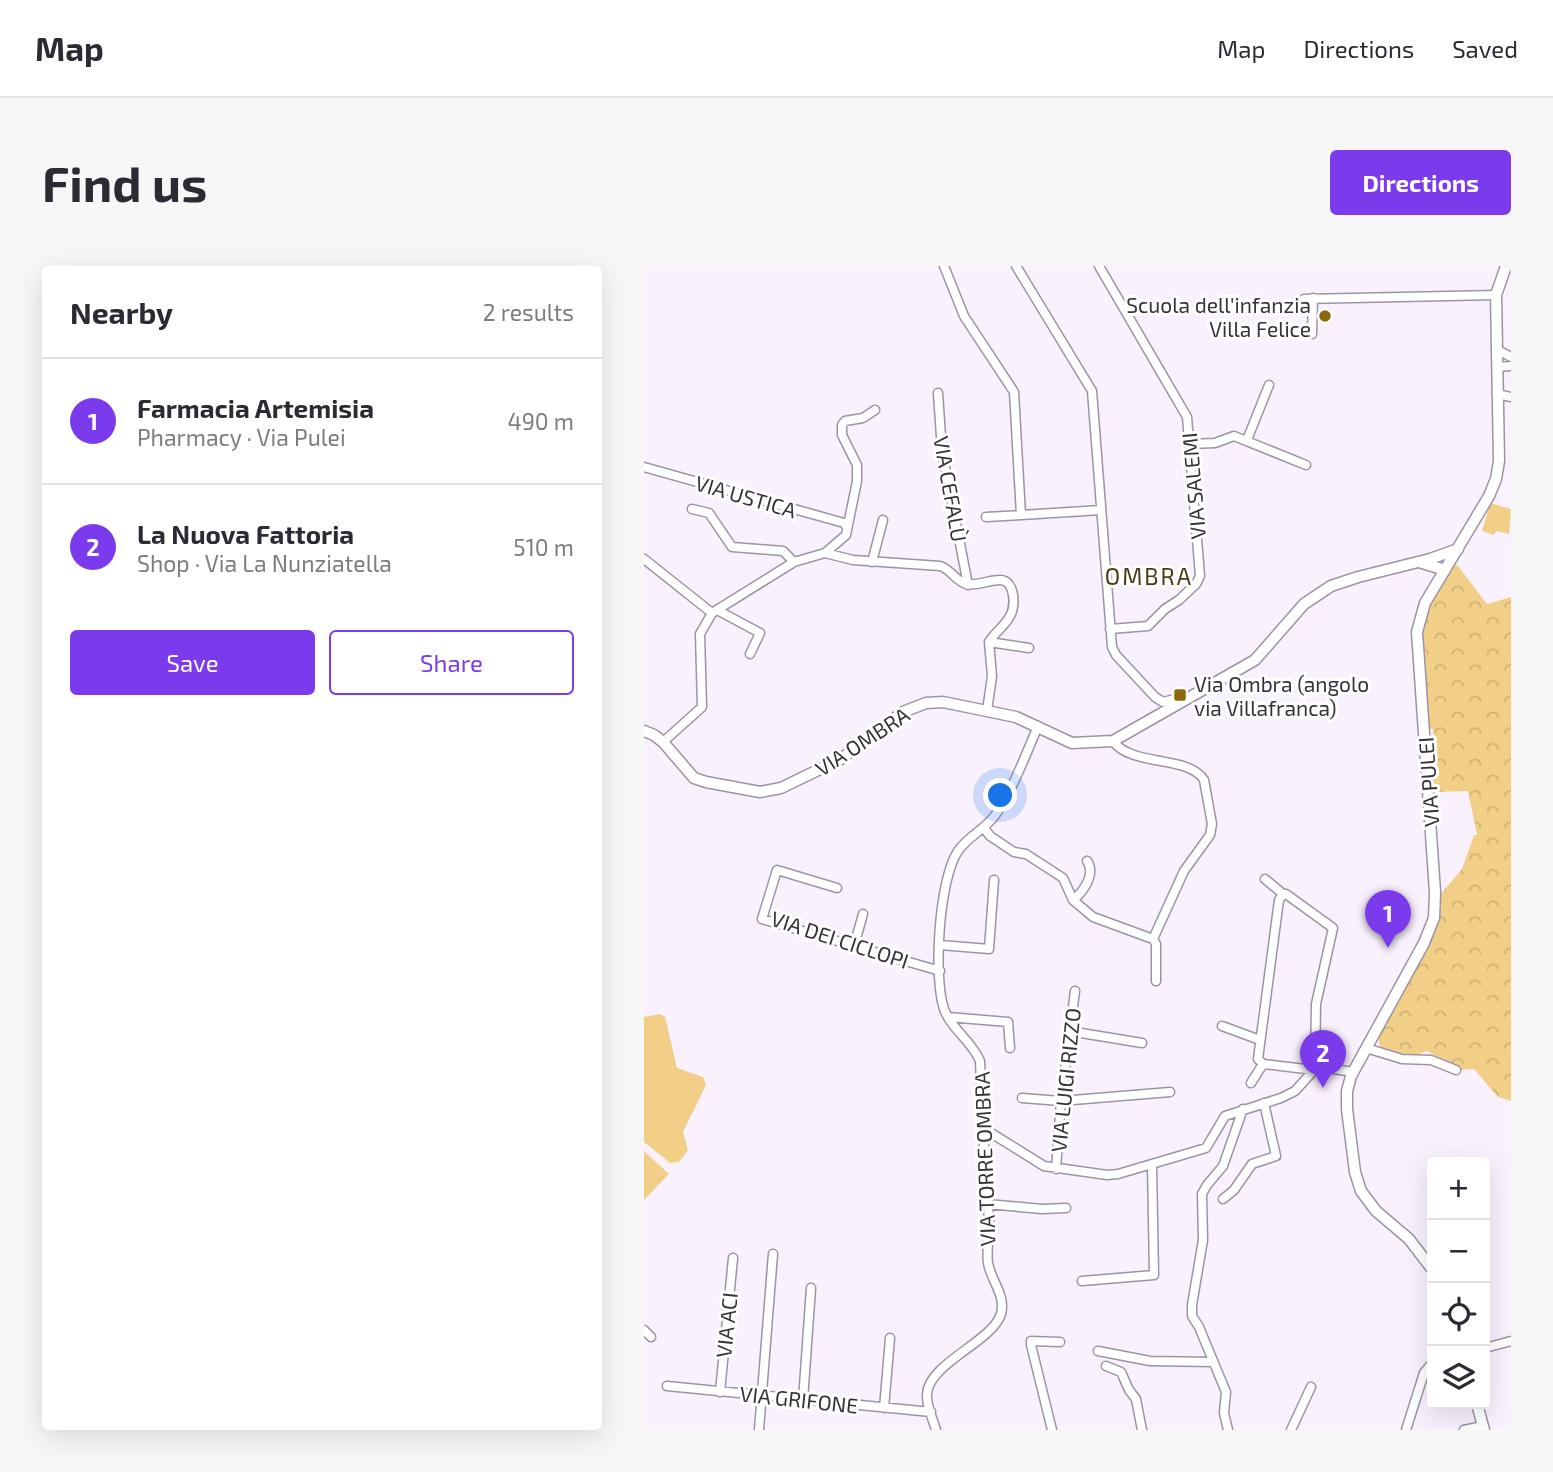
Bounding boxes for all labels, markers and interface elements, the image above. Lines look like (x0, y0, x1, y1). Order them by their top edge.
text: Map (35, 28, 104, 68)
text: Map (1217, 34, 1265, 63)
text: Directions (1303, 34, 1414, 63)
text: Saved (1452, 34, 1518, 63)
button: Directions (1330, 150, 1511, 215)
text: Find us (42, 153, 207, 212)
place label: Scuola dell'infanzia Villa Felice (1126, 292, 1311, 341)
text: Nearby (70, 294, 173, 330)
text: 2 results (483, 298, 574, 326)
marker: Scuola dell'infanzia Villa Felice (1317, 308, 1333, 324)
text: Farmacia Artemisia (137, 392, 374, 423)
text: 1 (88, 407, 98, 435)
text: 490 m (508, 407, 574, 435)
text: Pharmacy · Via Pulei (137, 423, 346, 451)
street label: VIA SALEMI (1176, 432, 1210, 540)
street label: VIA CEFALÙ (929, 434, 973, 544)
street label: VIA USTICA (693, 470, 799, 522)
text: La Nuova Fattoria (137, 518, 354, 549)
text: 2 (86, 533, 100, 561)
text: 510 m (513, 533, 574, 561)
text: Shop · Via La Nunziatella (137, 549, 392, 577)
district label: OMBRA (1105, 562, 1193, 590)
button: Save (70, 630, 315, 695)
button: Share (329, 630, 574, 695)
place label: Via Ombra (angolo via Villafranca) (1194, 671, 1369, 720)
marker: Via Ombra (angolo via Villafranca) (1172, 687, 1188, 703)
street label: VIA OMBRA (810, 701, 914, 781)
street label: VIA PULEI (1412, 736, 1444, 828)
your location (983, 778, 1017, 812)
pin: 1 (1365, 890, 1411, 948)
street label: VIA DEI CICLOPI (768, 905, 912, 973)
street label: VIA LUIGI RIZZO (1045, 1007, 1085, 1153)
pin: 2 (1300, 1030, 1346, 1088)
street label: VIA TORRE OMBRA (968, 1071, 1000, 1247)
map controls (1427, 1157, 1490, 1409)
button: + (1427, 1157, 1490, 1220)
button: − (1427, 1220, 1490, 1283)
button: locate (1427, 1283, 1490, 1346)
street label: VIA ACI (710, 1291, 742, 1359)
button: layers (1427, 1346, 1490, 1409)
street label: VIA GRIFONE (739, 1380, 859, 1418)

